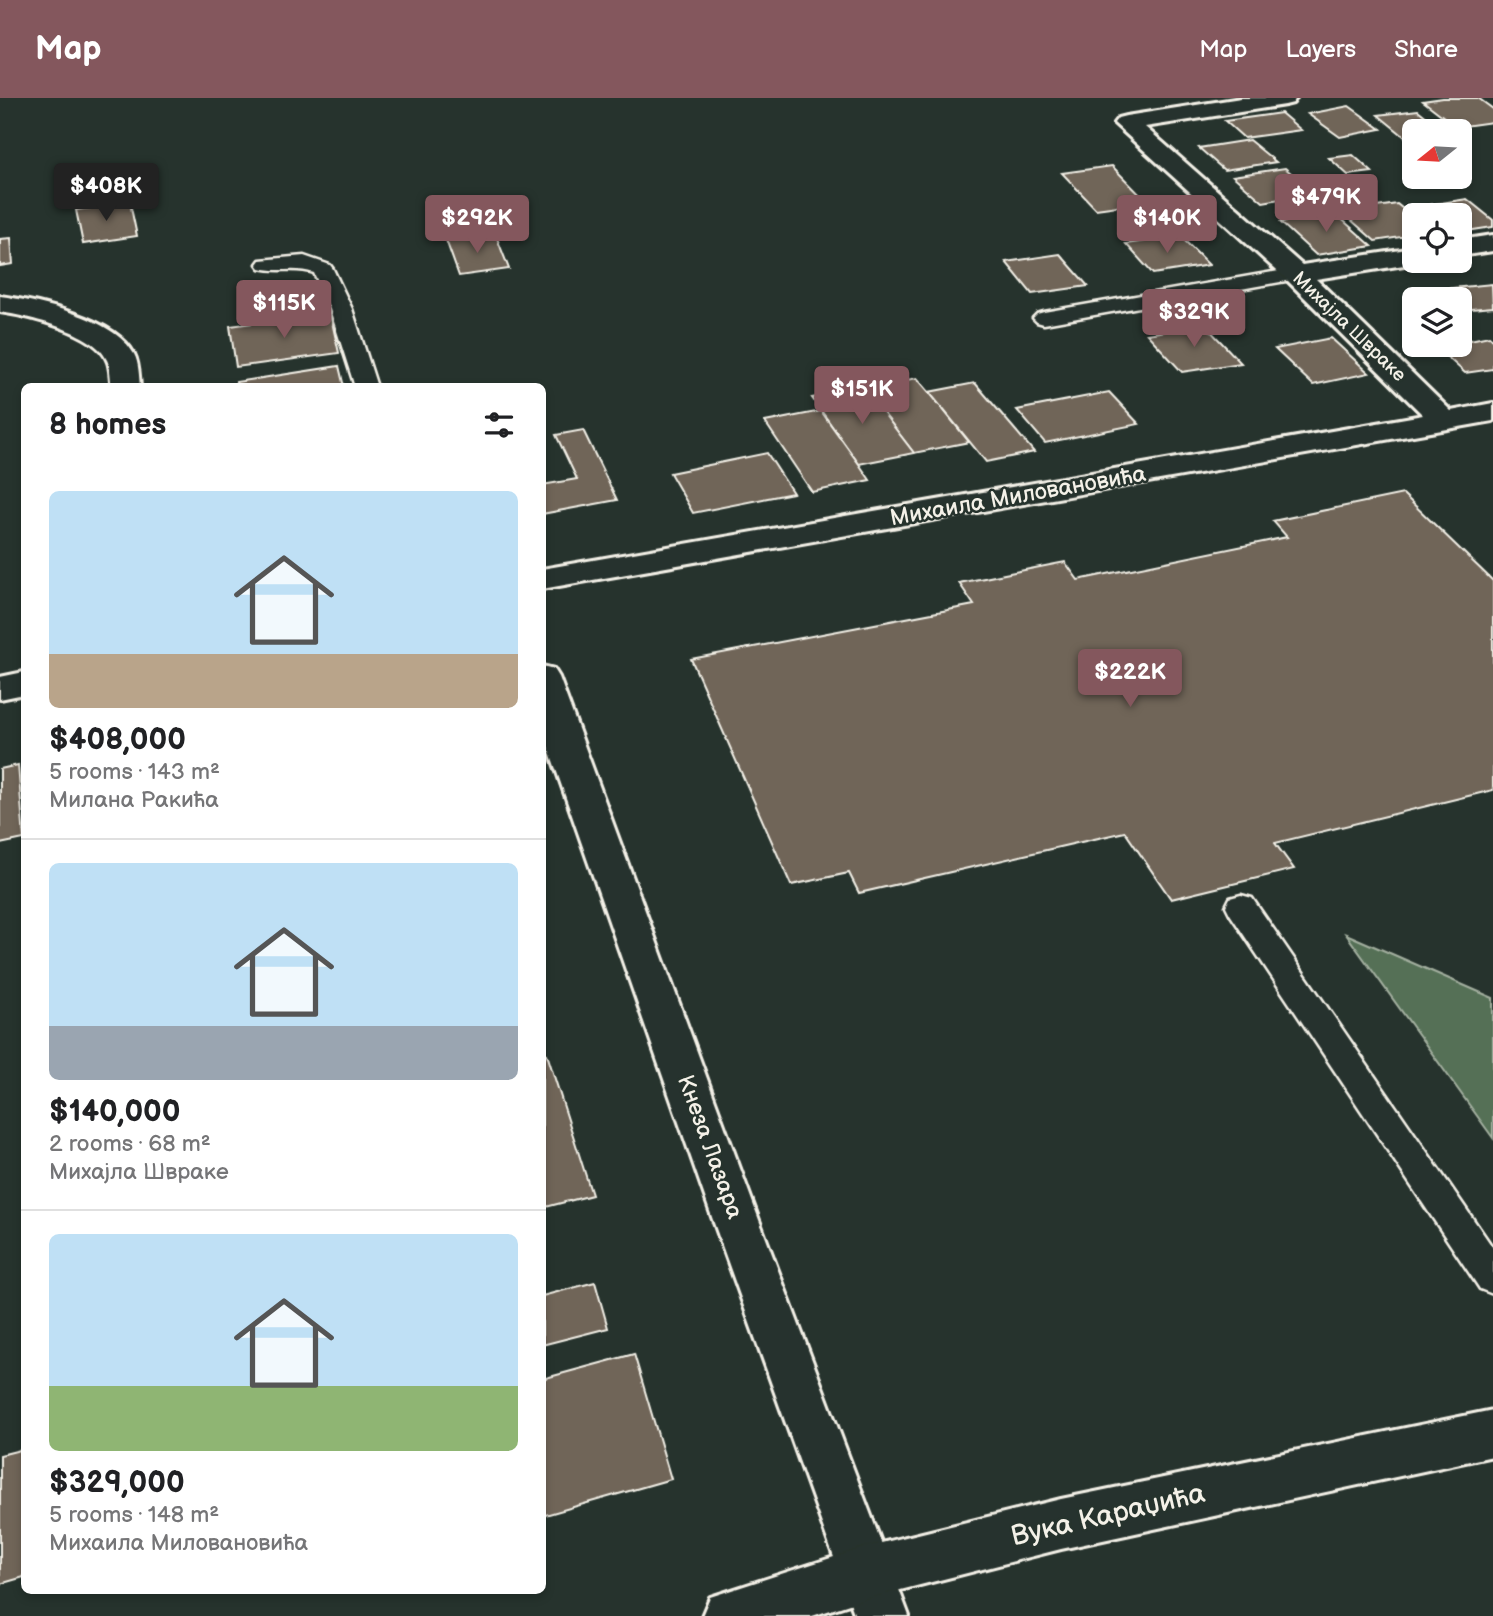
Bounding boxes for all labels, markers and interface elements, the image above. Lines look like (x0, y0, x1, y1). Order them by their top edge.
text: Map (35, 29, 101, 69)
text: Map (1199, 35, 1247, 64)
text: Layers (1285, 35, 1356, 64)
text: Share (1394, 35, 1458, 64)
north arrow (1402, 119, 1472, 189)
map controls (1402, 119, 1472, 357)
pin: $408K (57, 164, 155, 223)
text: $408K (70, 172, 142, 200)
pin: $479K (1277, 174, 1375, 234)
text: $479K (1291, 183, 1361, 211)
pin: $292K (428, 195, 526, 255)
pin: $140K (1118, 195, 1216, 255)
button: locate (1402, 203, 1472, 273)
text: $292K (441, 204, 513, 232)
text: $140K (1133, 204, 1201, 232)
street label: Михајла Швраке (1288, 267, 1411, 387)
pin: $115K (235, 280, 333, 340)
button: layers (1402, 287, 1472, 357)
text: $115K (252, 289, 316, 317)
pin: $329K (1145, 289, 1243, 349)
text: $329K (1158, 298, 1230, 326)
pin: $151K (813, 366, 911, 426)
text: $151K (830, 375, 894, 403)
icon: filters (480, 406, 518, 444)
text: 8 homes (49, 407, 166, 443)
street label: Михаила Миловановића (888, 460, 1148, 532)
icon: home (221, 537, 347, 663)
pin: $222K (1081, 650, 1179, 709)
text: $222K (1094, 658, 1166, 686)
text: $408,000 (49, 722, 186, 758)
text: 5 rooms · 143 m² (49, 758, 220, 786)
text: Милана Ракића (49, 786, 219, 814)
icon: home (221, 909, 347, 1035)
street label: Кнеза Лазара (671, 1071, 749, 1223)
text: $140,000 (49, 1094, 181, 1130)
text: 2 rooms · 68 m² (49, 1130, 211, 1158)
text: Михајла Швраке (49, 1158, 229, 1186)
icon: home (221, 1280, 347, 1406)
text: $329,000 (49, 1465, 185, 1501)
street label: Вука Караџића (1008, 1477, 1208, 1553)
text: 5 rooms · 148 m² (49, 1501, 219, 1529)
text: Михаила Миловановића (49, 1529, 308, 1557)

